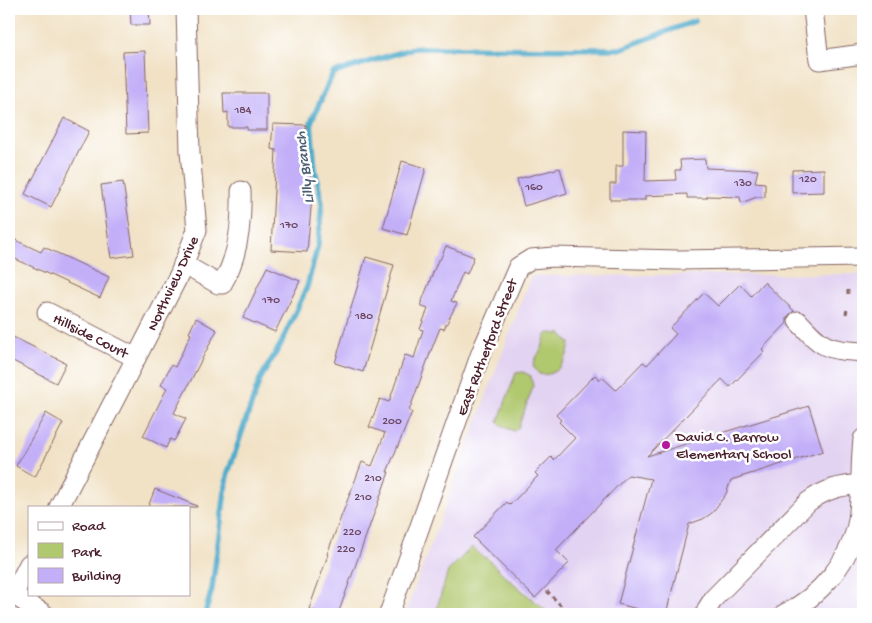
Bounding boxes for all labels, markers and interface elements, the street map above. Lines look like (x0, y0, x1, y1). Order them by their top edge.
house number: 184 (233, 104, 252, 118)
water label: Lilly Branch (293, 130, 320, 205)
house number: 120 (798, 173, 817, 187)
house number: 130 (733, 177, 752, 191)
house number: 160 (524, 181, 543, 195)
house number: 170 (279, 219, 298, 233)
street label: Northview Drive (144, 233, 204, 334)
street label: East Rutherford Street (453, 275, 523, 419)
house number: 170 (261, 294, 280, 308)
street label: Hillside Court (50, 310, 132, 364)
house number: 180 (354, 310, 373, 324)
house number: 200 (382, 415, 402, 429)
place label: David C. Barrow Elementary School (675, 429, 792, 464)
marker: David C. Barrow Elementary School (660, 439, 672, 451)
house number: 210 (364, 472, 382, 486)
house number: 210 (354, 491, 372, 505)
legend (28, 506, 190, 596)
text: Road (72, 518, 106, 536)
house number: 220 (343, 526, 361, 540)
house number: 220 (337, 543, 355, 557)
text: Park (71, 544, 102, 562)
text: Building (71, 568, 121, 586)

